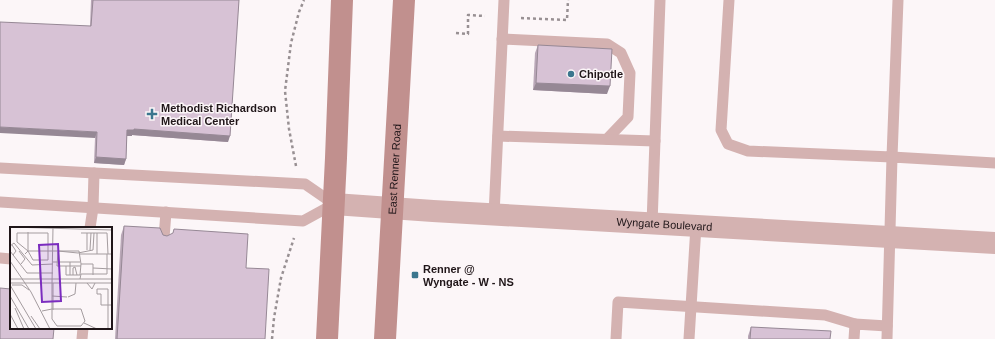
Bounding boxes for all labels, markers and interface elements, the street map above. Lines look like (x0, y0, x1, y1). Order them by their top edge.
place label: Chipotle (579, 68, 623, 80)
marker: Chipotle (566, 69, 576, 79)
place label: Methodist Richardson Medical Center (161, 102, 277, 127)
marker: Methodist Richardson Medical Center (146, 108, 158, 120)
street label: East Renner Road (386, 124, 403, 215)
street label: Wyngate Boulevard (616, 215, 713, 233)
inset map (10, 227, 112, 329)
place label: Renner @ Wyngate - W - NS (423, 263, 514, 288)
marker: Renner @ Wyngate - W - NS (410, 270, 420, 280)

